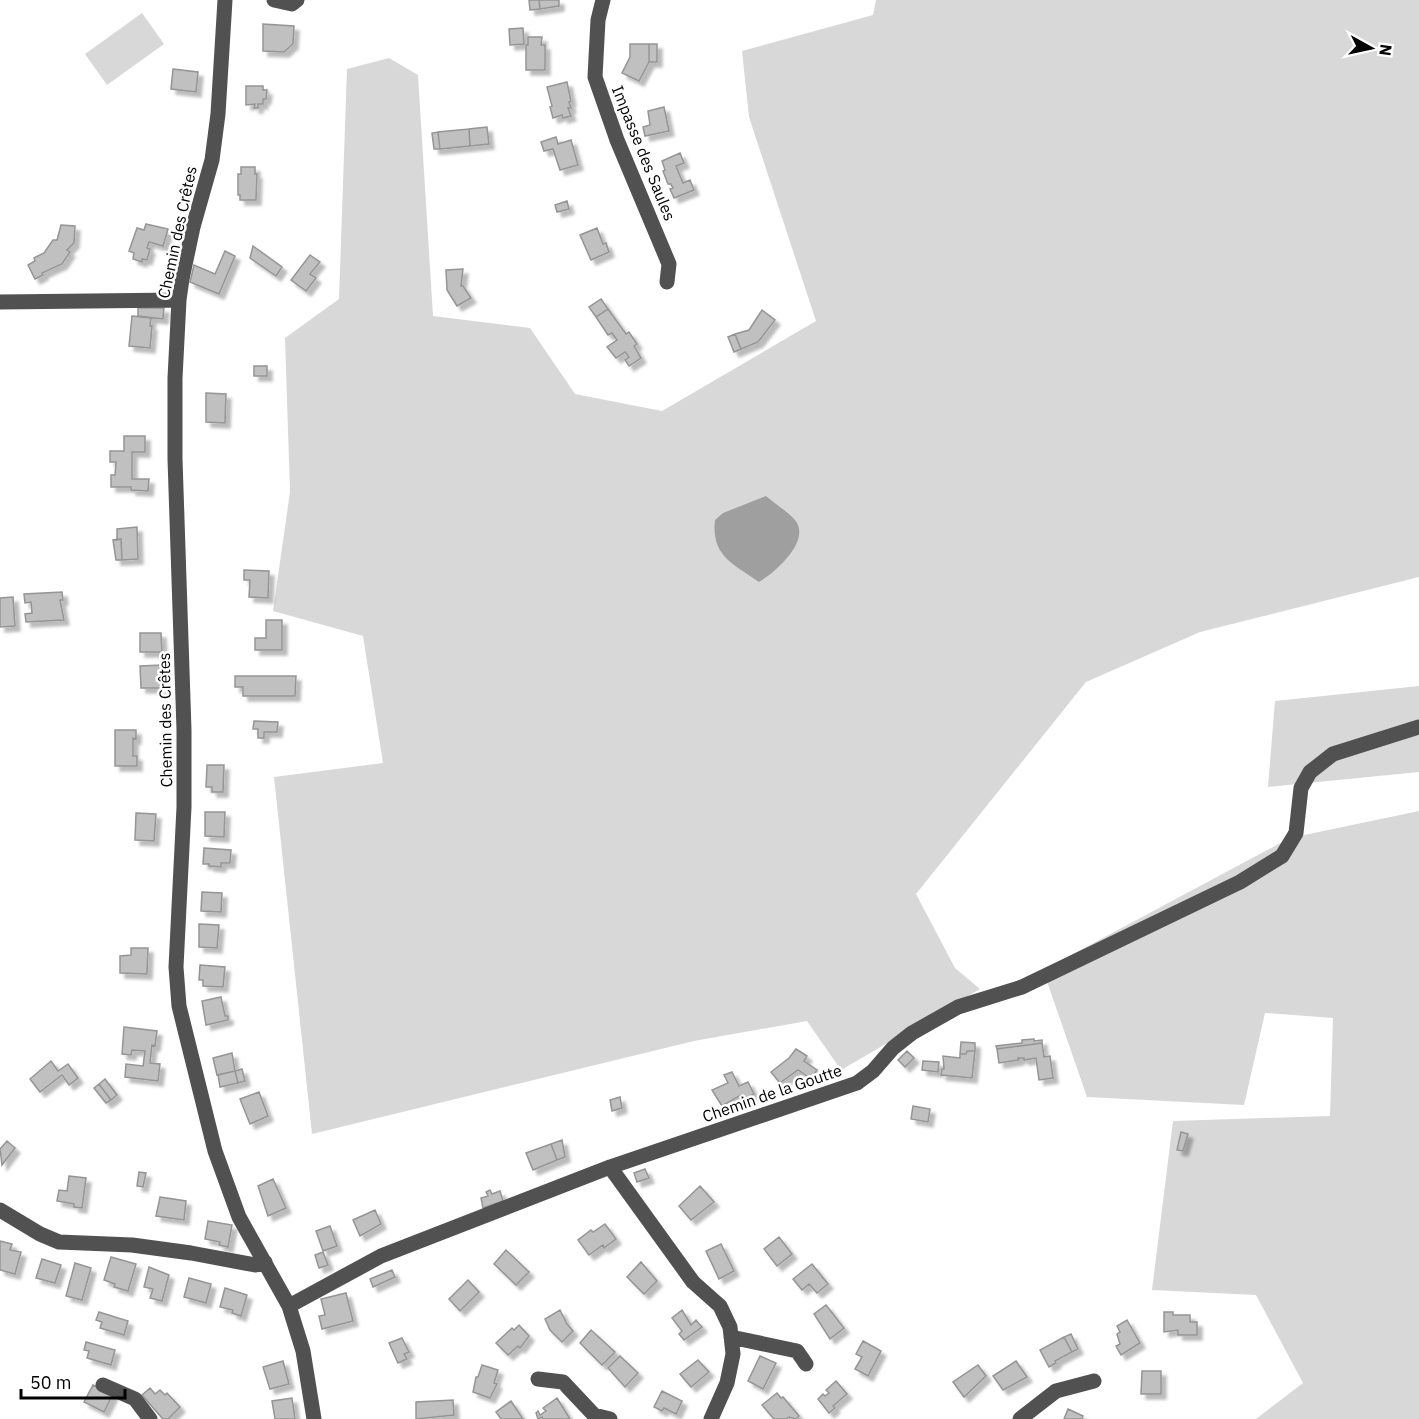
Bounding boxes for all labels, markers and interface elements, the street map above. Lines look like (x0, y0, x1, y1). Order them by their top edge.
north arrow (1341, 18, 1401, 78)
text: N (1375, 43, 1397, 57)
street label: Impasse des Saules (608, 83, 680, 223)
street label: Chemin des Crêtes (153, 164, 201, 300)
street label: Chemin des Crêtes (154, 652, 176, 788)
street label: Chemin de la Goutte (700, 1060, 845, 1126)
scale bar (21, 1362, 124, 1400)
text: 50 m (30, 1371, 72, 1394)

